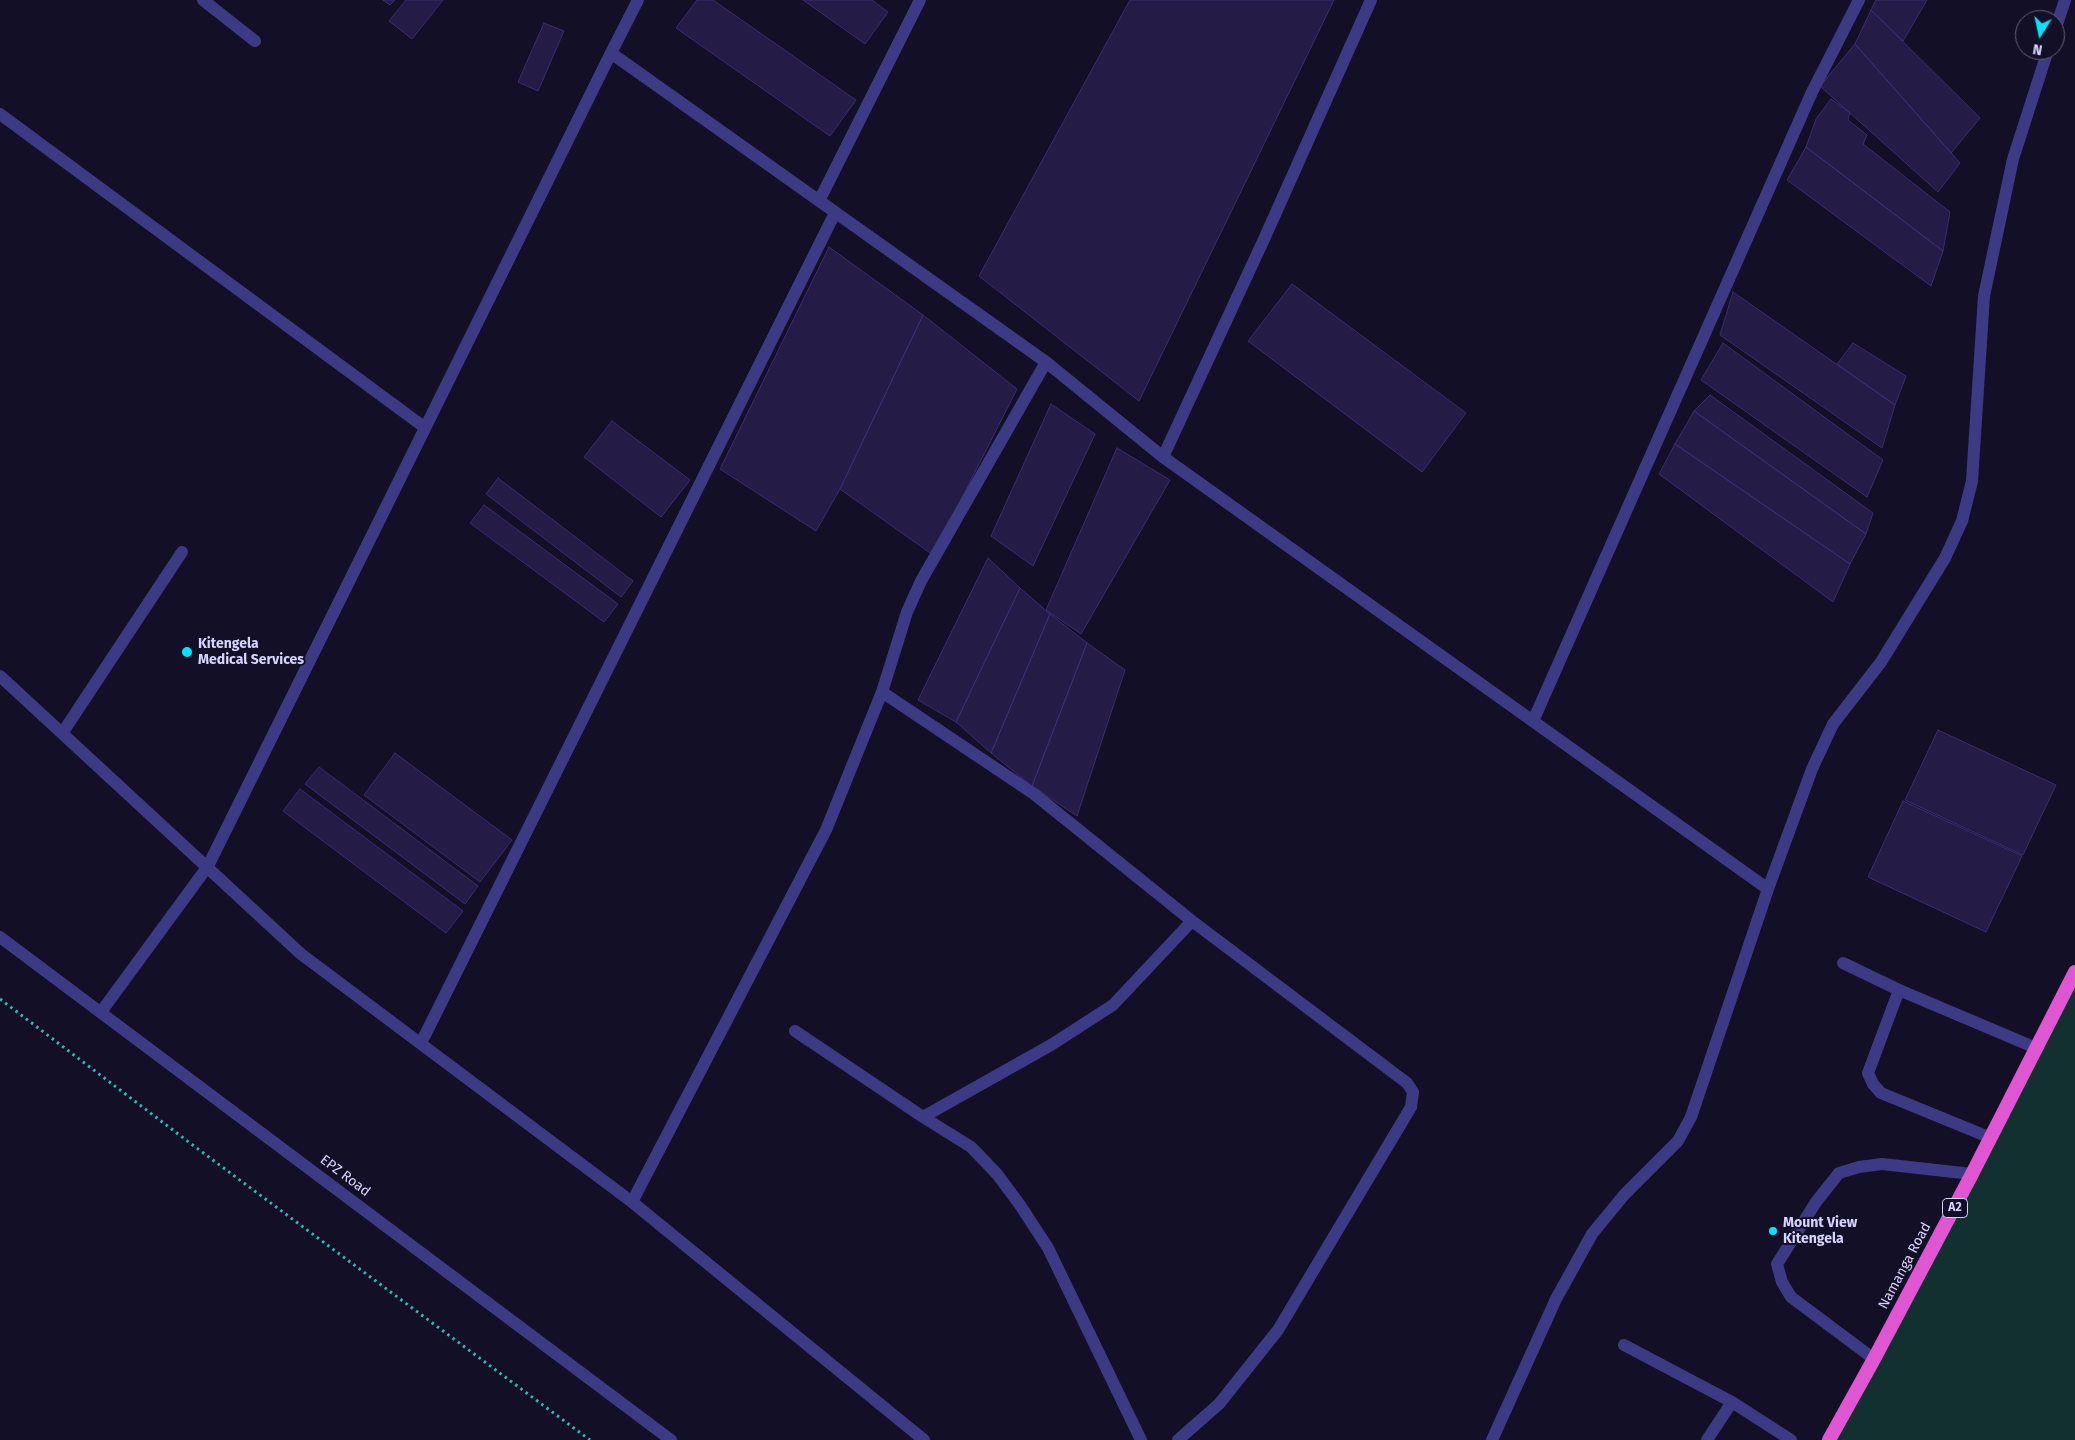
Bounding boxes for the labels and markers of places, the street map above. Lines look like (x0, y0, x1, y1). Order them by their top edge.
place label: Kitengela Medical Services (198, 636, 304, 669)
marker: Kitengela Medical Services (180, 645, 194, 659)
place label: Mount View Kitengela (1783, 1215, 1857, 1248)
marker: Mount View Kitengela (1767, 1225, 1779, 1237)

